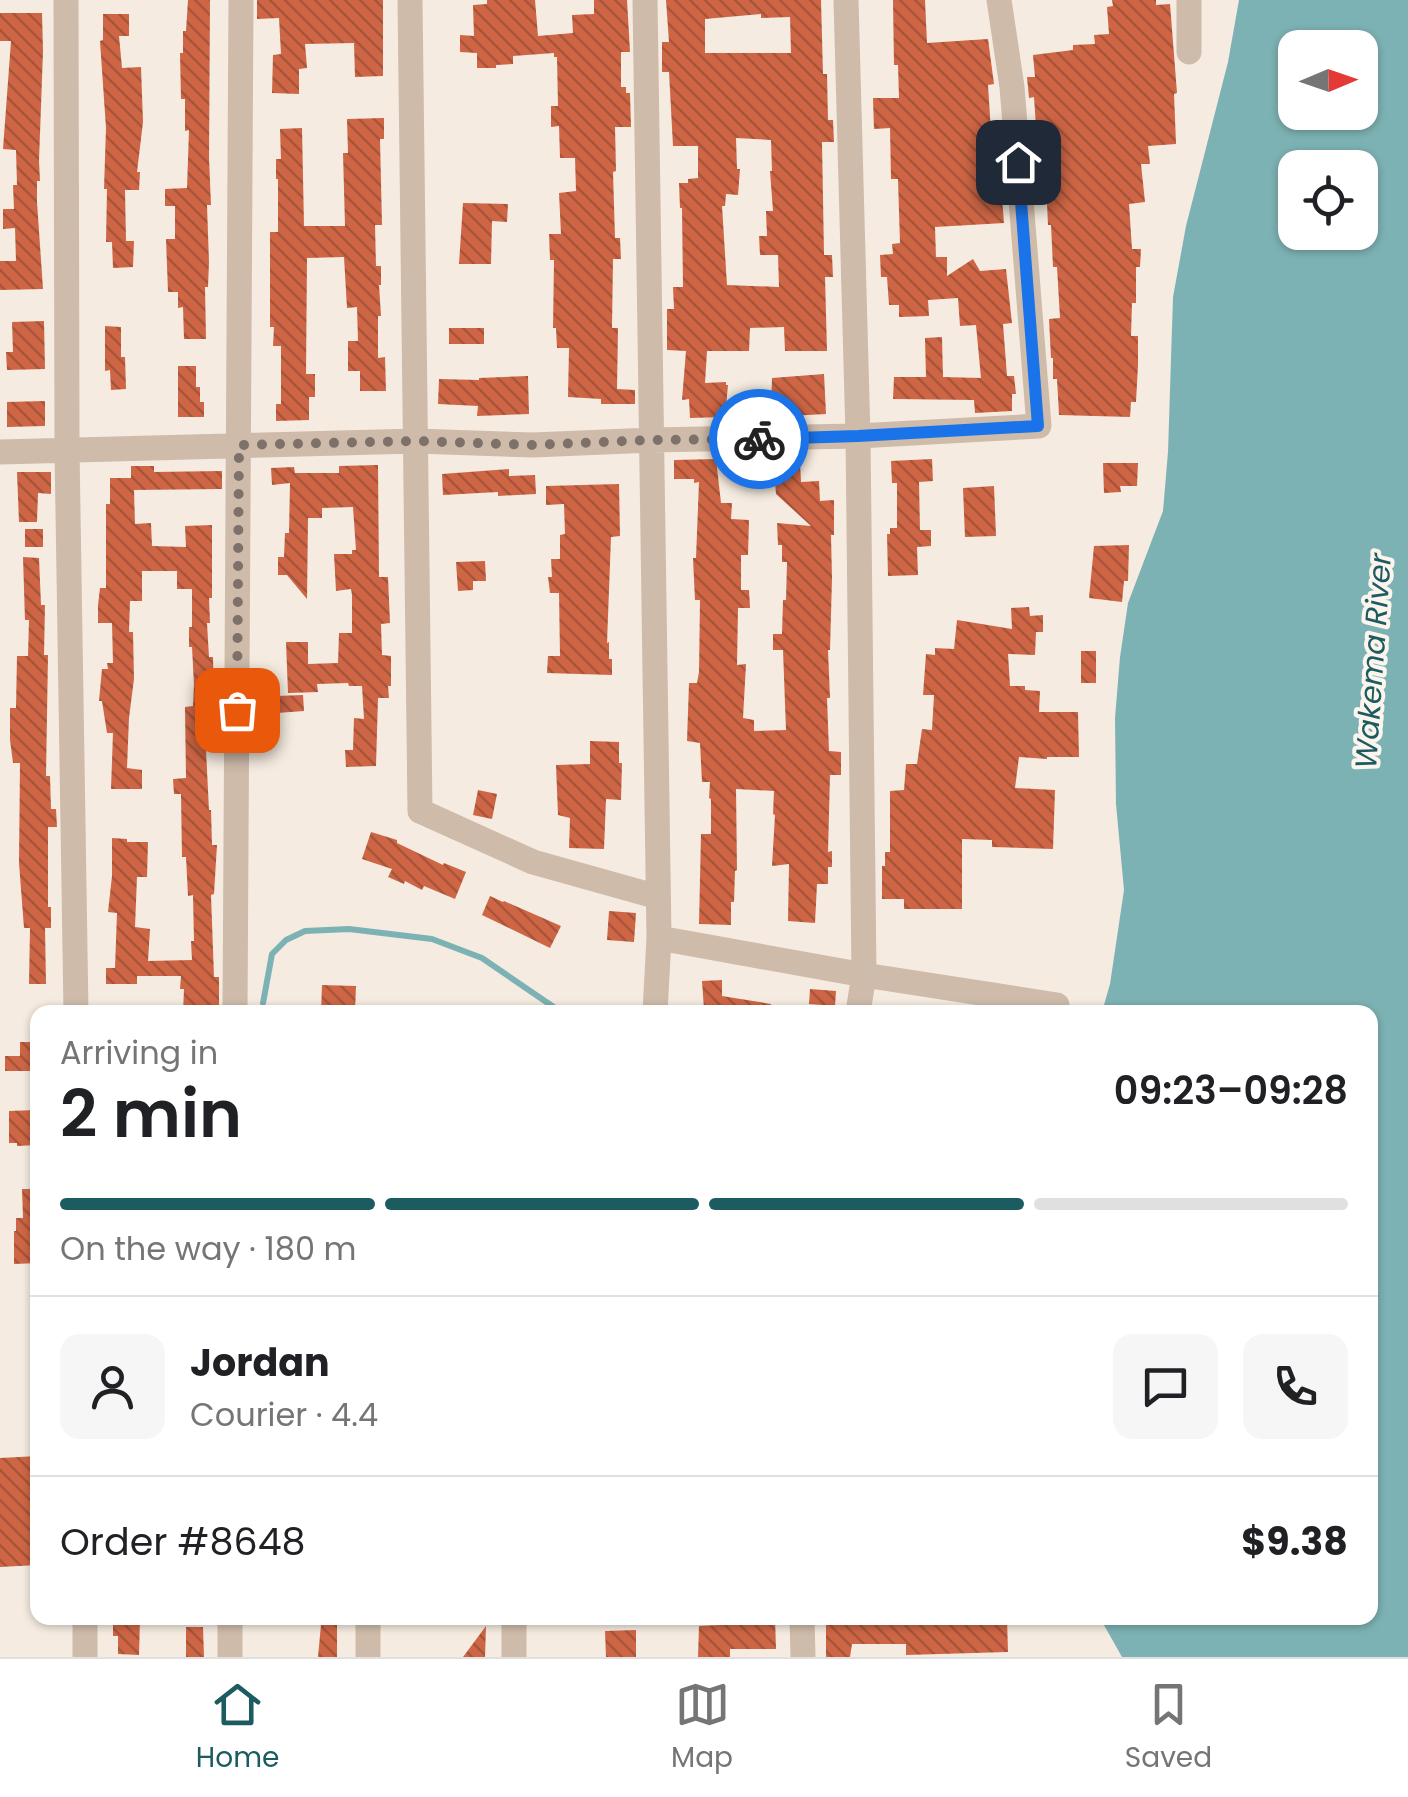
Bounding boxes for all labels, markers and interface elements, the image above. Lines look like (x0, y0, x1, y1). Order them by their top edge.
north arrow (1278, 30, 1378, 130)
map controls (1278, 30, 1378, 250)
pin (976, 120, 1061, 205)
icon: home (991, 135, 1046, 190)
button: locate (1278, 150, 1378, 250)
courier (709, 389, 809, 489)
icon: bike (732, 412, 787, 467)
water label: Wakema River (1344, 551, 1402, 770)
pin (195, 668, 280, 753)
icon: bag (210, 683, 265, 738)
text: Arriving in (60, 1030, 218, 1075)
text: 09:23–09:28 (1114, 1064, 1348, 1117)
text: 2 min (60, 1069, 242, 1160)
text: On the way · 180 m (60, 1226, 356, 1271)
button: person (60, 1334, 165, 1439)
button: chat (1113, 1334, 1218, 1439)
button: phone (1243, 1334, 1348, 1439)
text: Jordan (190, 1336, 330, 1389)
text: Courier · 4.4 (190, 1392, 378, 1437)
text: Order #8648 (60, 1515, 306, 1568)
text: $9.38 (1241, 1515, 1348, 1568)
tab: Home (196, 1677, 279, 1779)
tab: Map (671, 1677, 733, 1779)
tab: Saved (1125, 1677, 1212, 1779)

